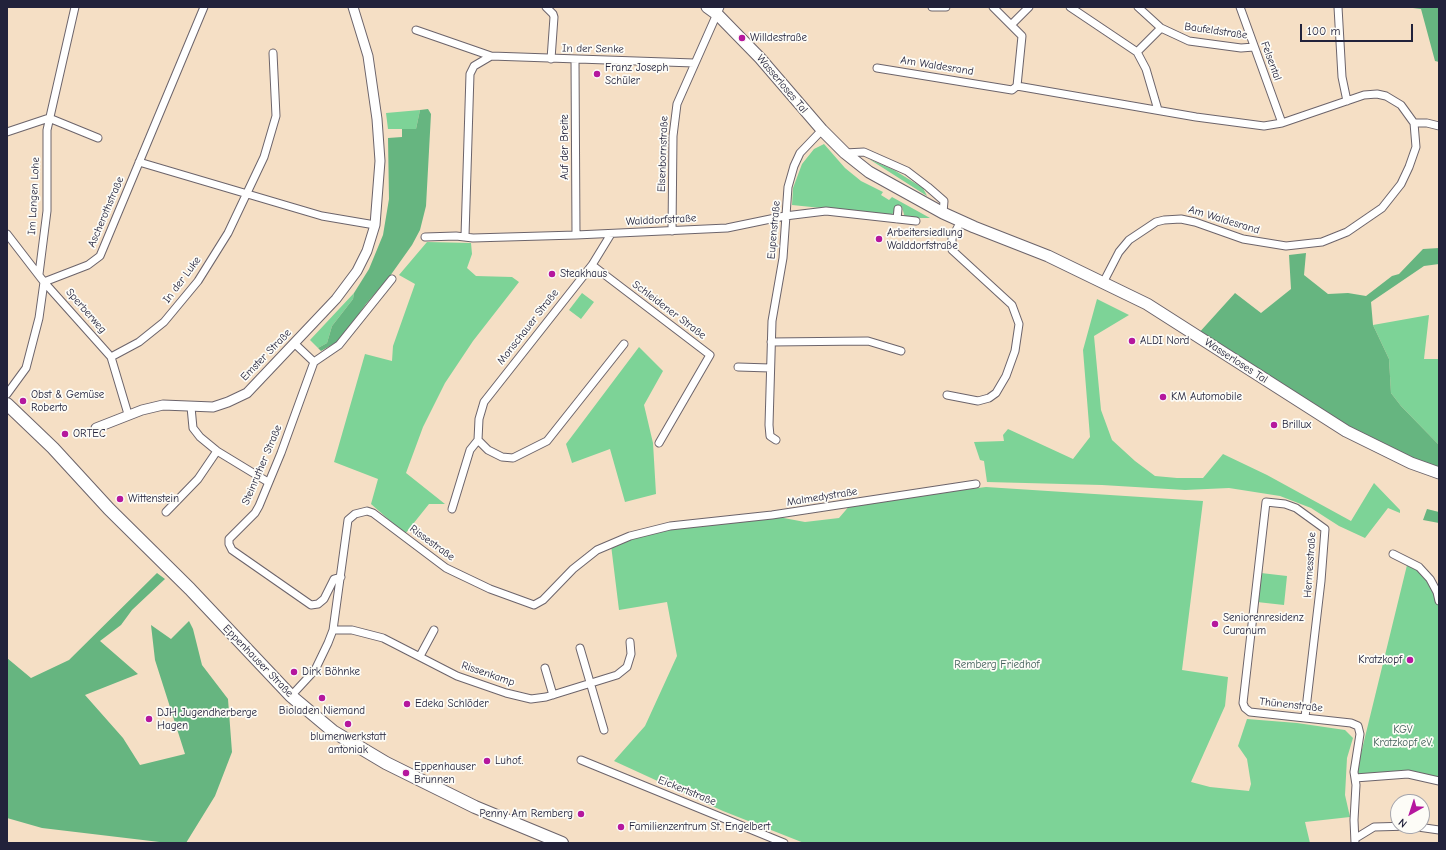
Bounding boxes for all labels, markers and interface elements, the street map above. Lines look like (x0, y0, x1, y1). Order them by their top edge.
scale bar (1302, 16, 1415, 42)
street label: Baufeldstraße (1184, 20, 1248, 42)
text: 100 m (1307, 24, 1340, 38)
place label: Willdestraße (750, 31, 807, 45)
marker: Willdestraße (737, 33, 747, 43)
street label: Felsental (1258, 40, 1284, 82)
street label: In der Senke (562, 42, 624, 56)
street label: Wasserloses Tal (754, 52, 810, 116)
street label: Am Waldesrand (900, 54, 974, 78)
place label: Franz Joseph Schüler (605, 61, 668, 87)
marker: Franz Joseph Schüler (592, 69, 602, 79)
street label: Auf der Breite (558, 114, 572, 180)
street label: Elsenbornstraße (655, 116, 671, 192)
street label: Im Langen Lohe (25, 157, 43, 235)
street label: Ascherothstraße (85, 175, 127, 249)
street label: Eupenstraße (765, 200, 783, 260)
street label: Am Waldesrand (1187, 203, 1261, 237)
street label: Walddorfstraße (625, 212, 697, 228)
place label: Arbeitersiedlung Walddorfstraße (887, 226, 963, 252)
marker: Arbeitersiedlung Walddorfstraße (874, 234, 884, 244)
street label: In der Luke (160, 254, 204, 306)
place label: Steakhaus (560, 267, 607, 281)
marker: Steakhaus (547, 269, 557, 279)
street label: Schleidener Straße (629, 278, 709, 342)
street label: Sperberweg (63, 286, 109, 336)
street label: Monschauer Straße (494, 287, 562, 367)
street label: Emster Straße (238, 326, 294, 384)
place label: ALDI Nord (1140, 334, 1189, 348)
marker: ALDI Nord (1127, 336, 1137, 346)
street label: Wasserloses Tal (1202, 336, 1270, 386)
place label: Obst & Gemüse Roberto (31, 388, 104, 414)
place label: KM Automobile (1171, 390, 1242, 404)
marker: KM Automobile (1158, 392, 1168, 402)
marker: Obst & Gemüse Roberto (18, 396, 28, 406)
place label: Brillux (1282, 418, 1311, 432)
marker: Brillux (1269, 420, 1279, 430)
street label: Steinruther Straße (239, 423, 285, 507)
place label: ORTEC (73, 427, 106, 441)
marker: ORTEC (60, 429, 70, 439)
street label: Malmedystraße (786, 485, 858, 509)
place label: Wittenstein (128, 492, 179, 506)
marker: Wittenstein (115, 494, 125, 504)
street label: Rissestraße (407, 522, 457, 564)
street label: Hermesstraße (1301, 532, 1319, 598)
place label: Seniorenresidenz Curanum (1223, 611, 1304, 637)
marker: Seniorenresidenz Curanum (1210, 619, 1220, 629)
street label: Eppenhauser Straße (220, 622, 296, 700)
place label: Kratzkopf (1358, 653, 1402, 667)
marker: Kratzkopf (1405, 655, 1415, 665)
park label: Remberg Friedhof (954, 658, 1040, 672)
street label: Rissenkamp (460, 659, 516, 689)
place label: Dirk Böhnke (302, 665, 360, 679)
marker: Dirk Böhnke (289, 667, 299, 677)
marker: Bioladen Niemand (317, 693, 327, 703)
street label: Thünenstraße (1259, 695, 1323, 715)
place label: Edeka Schlöder (415, 697, 489, 711)
marker: Edeka Schlöder (402, 699, 412, 709)
place label: Bioladen Niemand (279, 704, 365, 718)
place label: DJH Jugendherberge Hagen (157, 706, 257, 732)
marker: DJH Jugendherberge Hagen (144, 714, 154, 724)
marker: blumenwerkstatt antoniak (343, 719, 353, 729)
park label: KGV Kratzkopf eV. (1373, 723, 1433, 749)
place label: blumenwerkstatt antoniak (310, 730, 386, 756)
place label: Luhof.. (495, 754, 523, 768)
marker: Luhof.. (482, 756, 492, 766)
place label: Eppenhauser Brunnen (414, 760, 476, 786)
marker: Eppenhauser Brunnen (401, 768, 411, 778)
street label: Eickertstraße (656, 773, 718, 809)
north arrow (1390, 794, 1430, 834)
place label: Penny Am Remberg (480, 807, 573, 821)
marker: Penny Am Remberg (576, 809, 586, 819)
text: N (1396, 816, 1410, 830)
place label: Familienzentrum St. Engelbert (629, 820, 770, 834)
marker: Familienzentrum St. Engelbert (616, 822, 626, 832)

